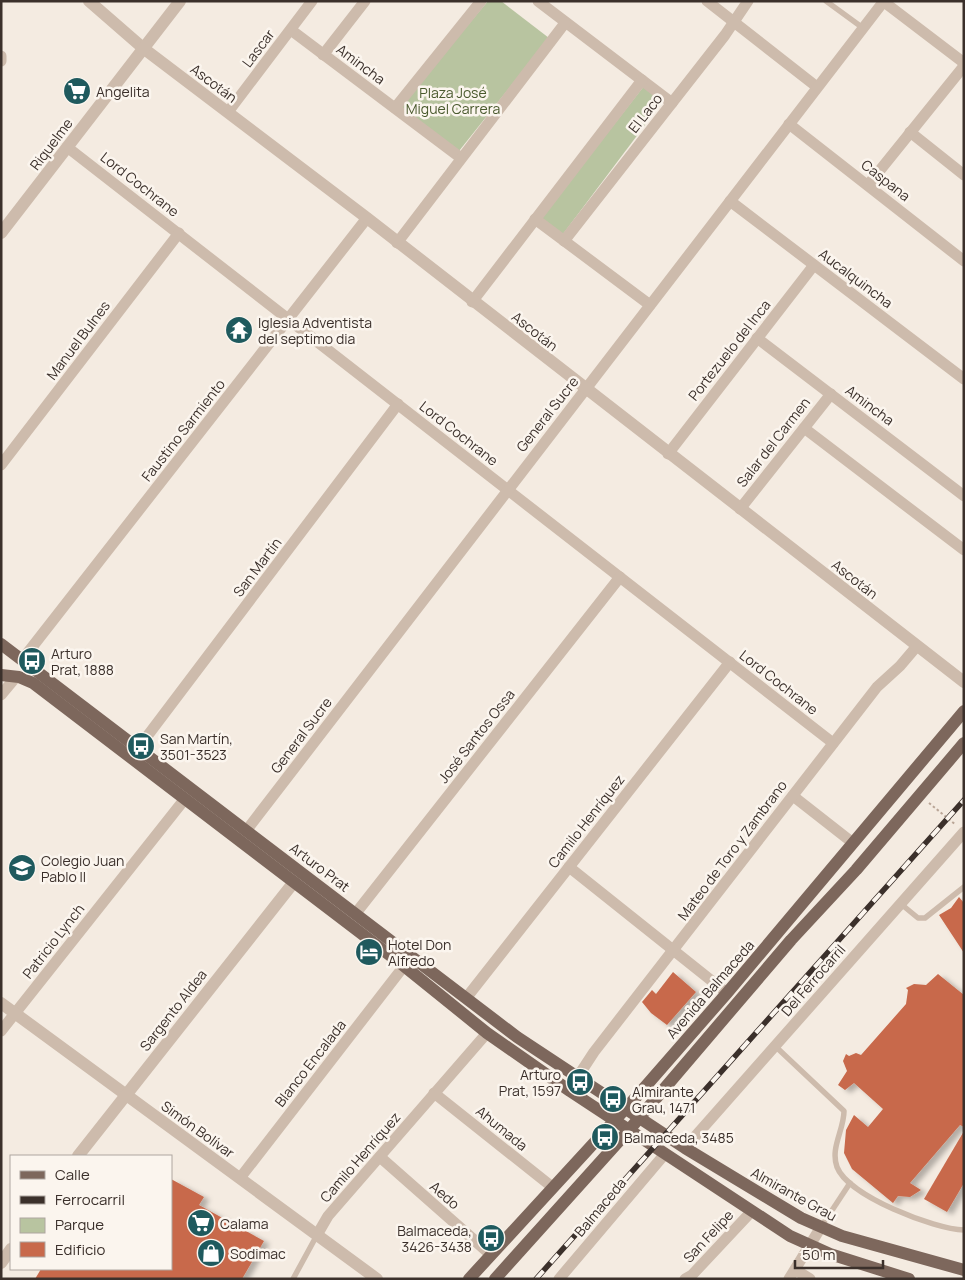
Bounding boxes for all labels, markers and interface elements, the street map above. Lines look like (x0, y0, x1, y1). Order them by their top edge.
street label: Lascar (238, 25, 278, 71)
street label: Amincha (333, 40, 389, 88)
street label: Ascotán (187, 59, 241, 107)
supermarket icon: Angelita (62, 76, 92, 106)
place label: Angelita (96, 82, 150, 101)
park label: Plaza José Miguel Carrera (406, 83, 500, 118)
street label: El Laco (624, 90, 666, 136)
street label: Riquelme (25, 114, 77, 174)
street label: Lord Cochrane (97, 147, 183, 221)
street label: Caspana (858, 155, 914, 205)
street label: Aucalquincha (815, 244, 897, 312)
street label: Portezuelo del Inca (684, 296, 774, 404)
street label: Manuel Bulnes (42, 297, 114, 383)
street label: Ascotán (508, 307, 562, 355)
place label: Iglesia Adventista del septimo dia (258, 313, 372, 348)
temple icon: Iglesia Adventista del septimo dia (224, 315, 254, 345)
street label: General Sucre (512, 372, 582, 456)
street label: Faustino Sarmiento (137, 375, 229, 485)
street label: Amincha (842, 381, 898, 429)
street label: Salar del Carmen (732, 393, 814, 491)
street label: Lord Cochrane (416, 396, 502, 470)
street label: San Martín (229, 534, 285, 600)
street label: Ascotán (828, 555, 882, 603)
place label: Arturo Prat, 1888 (51, 644, 114, 679)
street label: Lord Cochrane (736, 645, 822, 719)
bus stop icon: Arturo Prat, 1888 (17, 646, 47, 676)
street label: José Santos Ossa (433, 685, 519, 787)
street label: General Sucre (266, 693, 336, 777)
place label: San Martín, 3501-3523 (160, 729, 233, 764)
bus stop icon: San Martín, 3501-3523 (126, 731, 156, 761)
street label: Camilo Henríquez (544, 770, 628, 872)
street label: Mateo de Toro y Zambrano (673, 776, 791, 924)
street label: Arturo Prat (286, 838, 354, 896)
place label: Colegio Juan Pablo II (41, 851, 124, 886)
school or university icon: Colegio Juan Pablo II (7, 853, 37, 883)
street label: Patricio Lynch (18, 900, 88, 982)
place label: Hotel Don Alfredo (388, 935, 451, 970)
street label: Avenida Balmaceda (662, 936, 758, 1042)
hotel icon: Hotel Don Alfredo (354, 937, 384, 967)
street label: Del Ferrocarril (777, 940, 849, 1020)
street label: Sargento Aldea (135, 965, 211, 1055)
street label: Blanco Encalada (270, 1016, 350, 1110)
place label: Arturo Prat, 1597 (499, 1065, 561, 1100)
bus stop icon: Arturo Prat, 1597 (565, 1067, 595, 1097)
place label: Almirante Grau, 1471 (632, 1082, 695, 1117)
bus stop icon: Almirante Grau, 1471 (598, 1084, 628, 1114)
street label: Simón Bolívar (158, 1096, 238, 1162)
street label: Ahumada (472, 1101, 532, 1155)
street label: Camilo Henríquez (316, 1108, 404, 1206)
bus stop icon: Balmaceda, 3485 (590, 1122, 620, 1152)
place label: Balmaceda, 3485 (624, 1128, 734, 1147)
legend (10, 1155, 172, 1270)
street label: Almirante Grau (748, 1163, 840, 1225)
text: Calle (55, 1164, 90, 1185)
street label: Balmaceda (570, 1174, 630, 1240)
street label: Aedo (426, 1177, 464, 1213)
text: Ferrocarril (55, 1189, 125, 1210)
street label: San Felipe (679, 1206, 737, 1266)
supermarket icon: Calama (186, 1208, 216, 1238)
text: Parque (55, 1214, 104, 1235)
place label: Calama (220, 1214, 269, 1233)
place label: Balmaceda, 3426-3438 (397, 1221, 472, 1256)
bus stop icon: Balmaceda, 3426-3438 (476, 1223, 506, 1253)
shop icon: Sodimac (196, 1238, 226, 1268)
scale bar (795, 1238, 882, 1270)
text: Edificio (55, 1239, 106, 1260)
place label: Sodimac (230, 1244, 286, 1263)
text: 50 m (802, 1244, 836, 1265)

